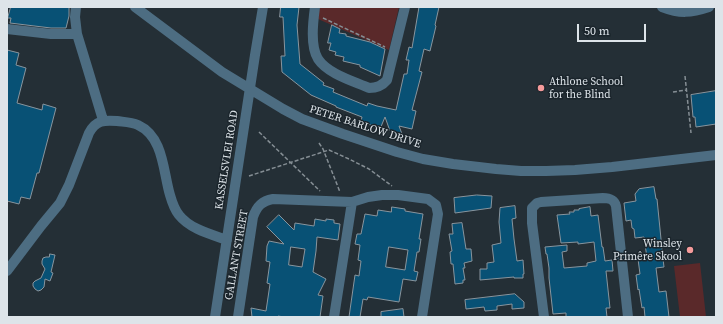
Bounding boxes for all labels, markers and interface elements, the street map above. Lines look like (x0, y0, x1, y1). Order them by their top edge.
scale bar (579, 16, 648, 42)
text: 50 m (584, 23, 610, 39)
place label: Athlone School for the Blind (549, 75, 623, 101)
marker: Athlone School for the Blind (536, 83, 546, 93)
street label: PETER BARLOW DRIVE (307, 103, 423, 151)
street label: KASSELSVLEI ROAD (213, 109, 241, 211)
street label: GALLANT STREET (223, 209, 251, 301)
place label: Winsley Primêre Skool (613, 237, 682, 263)
marker: Winsley Primêre Skool (685, 245, 695, 255)

